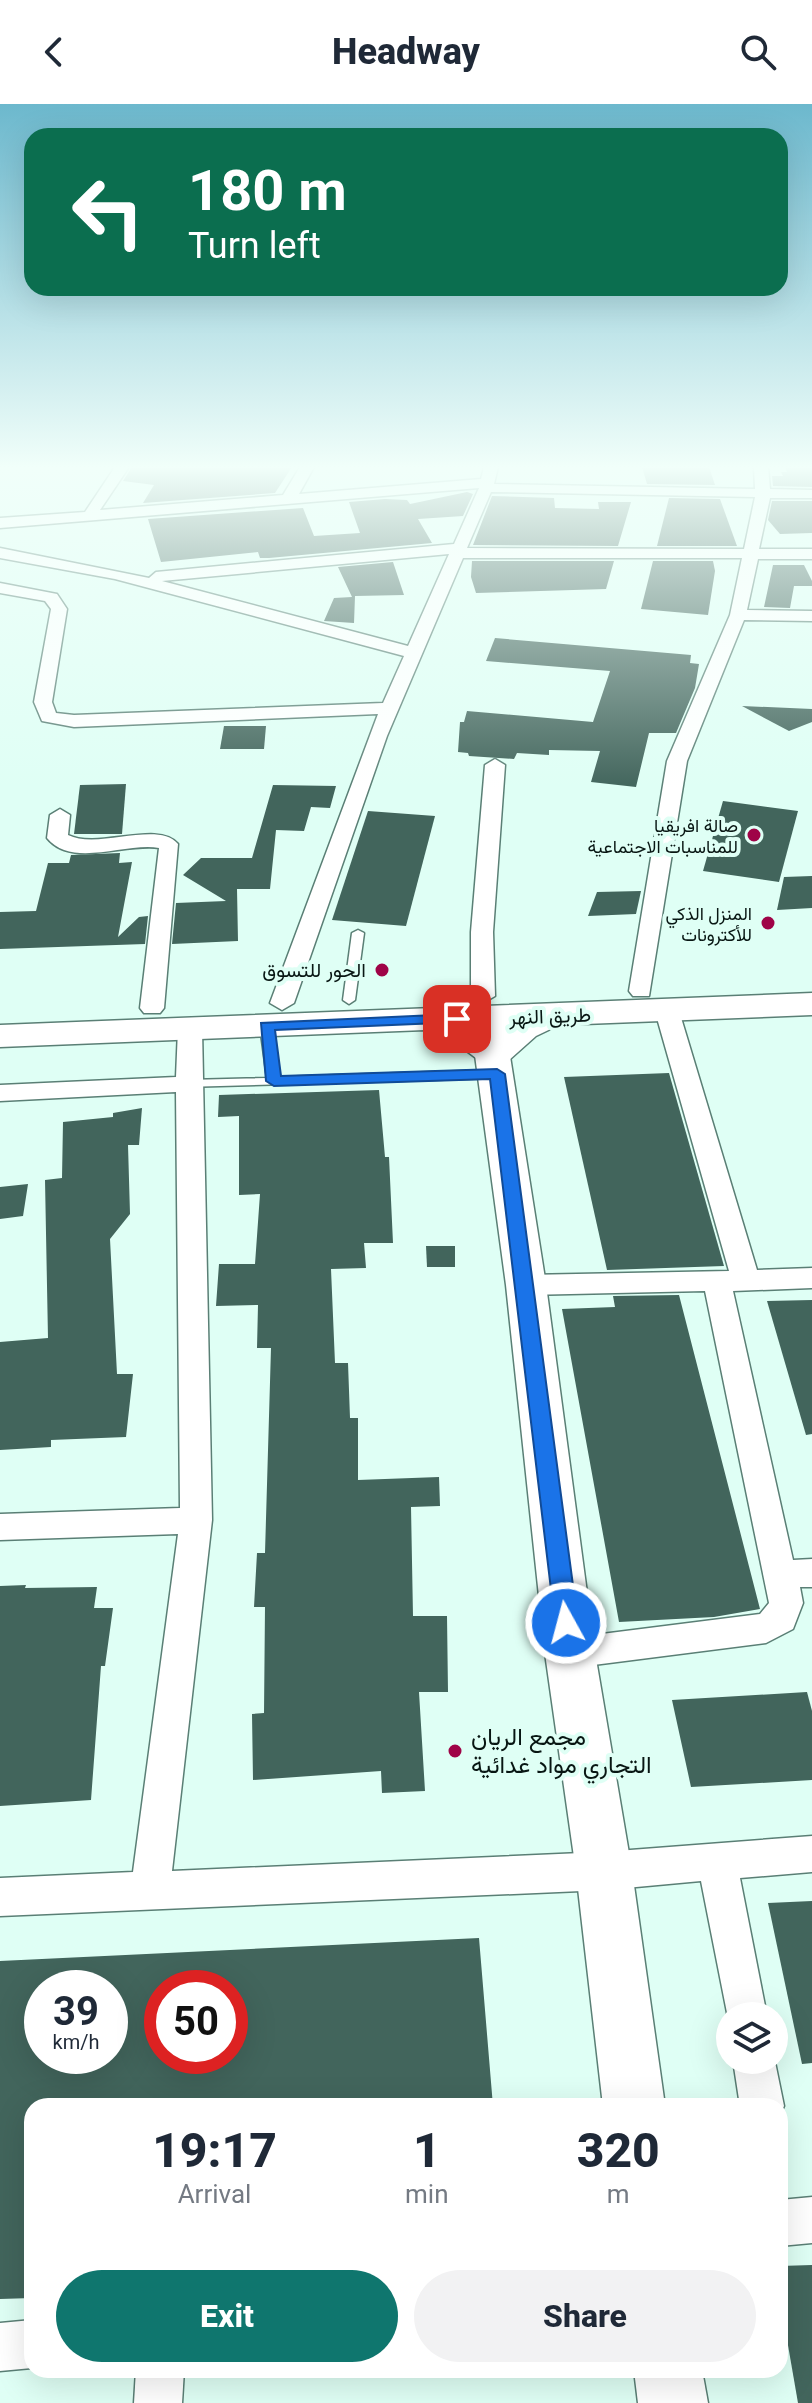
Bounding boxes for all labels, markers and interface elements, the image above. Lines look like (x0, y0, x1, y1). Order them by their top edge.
icon: back (32, 30, 76, 74)
icon: search (736, 30, 780, 74)
text: Headway (332, 31, 480, 73)
text: 180 m (188, 158, 347, 224)
icon: left (56, 160, 160, 264)
text: Turn left (188, 225, 321, 267)
place label: صالة افريقيا للمناسبات الاجتماعية (587, 815, 738, 857)
marker: صالة افريقيا للمناسبات الاجتماعية (745, 826, 763, 844)
place label: المنزل الذكي للأكترونات (665, 903, 752, 946)
marker: المنزل الذكي للأكترونات (759, 914, 777, 932)
place label: الحور للتسوق (262, 958, 366, 983)
marker: الحور للتسوق (373, 961, 391, 979)
pin (423, 985, 491, 1053)
icon: arrive (435, 997, 479, 1041)
street label: طريق النهر (508, 1003, 592, 1030)
position arrow (524, 1581, 608, 1665)
place label: مجمع الريان التجاري مواد غدائية (471, 1723, 652, 1784)
marker: مجمع الريان التجاري مواد غدائية (446, 1742, 464, 1760)
speed limit sign: 50 (144, 1970, 248, 2074)
text: 39 (53, 1988, 99, 2035)
map controls (716, 2002, 788, 2074)
button: layers (716, 2002, 788, 2074)
text: km/h (53, 2030, 99, 2054)
text: 19:17 (152, 2122, 277, 2179)
text: 1 (413, 2122, 441, 2179)
text: 320 (577, 2122, 660, 2179)
text: Arrival (178, 2179, 251, 2209)
text: min (405, 2179, 449, 2209)
text: m (607, 2179, 630, 2209)
button: Exit (56, 2270, 398, 2362)
button: Share (414, 2270, 756, 2362)

